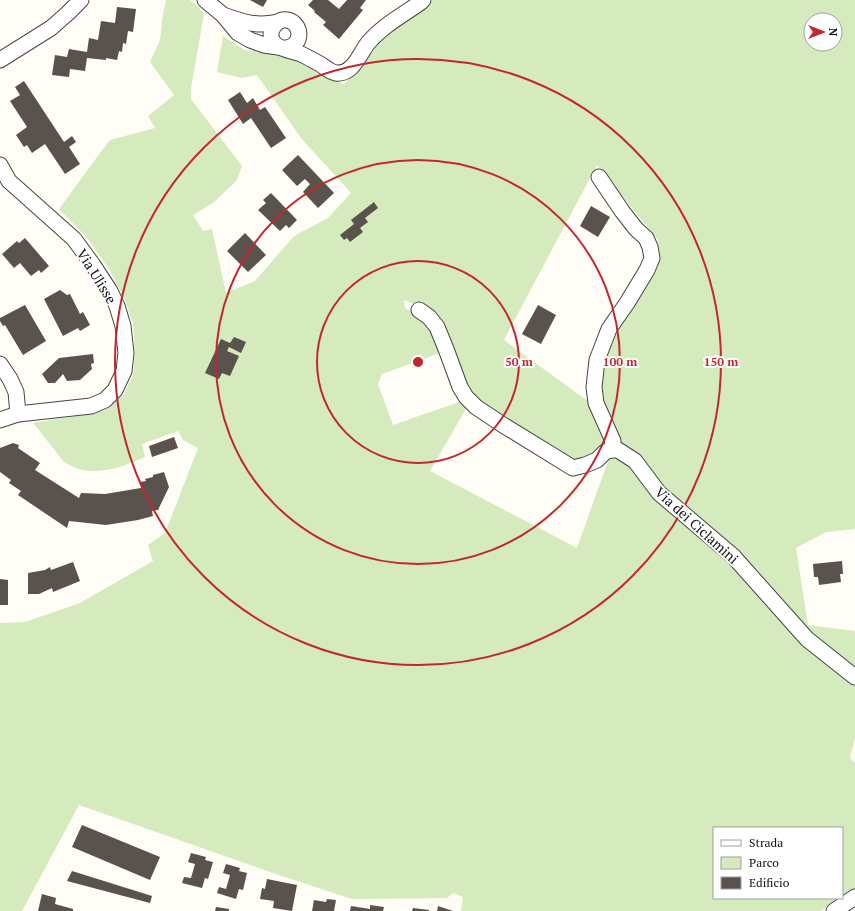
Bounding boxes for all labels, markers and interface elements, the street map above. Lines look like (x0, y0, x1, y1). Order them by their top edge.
north arrow (803, 12, 843, 52)
text: N (826, 28, 840, 37)
street label: Via Ulisse (73, 245, 121, 307)
text: 50 m (505, 354, 533, 369)
text: 100 m (603, 354, 637, 369)
text: 150 m (704, 354, 738, 369)
centre of rings (411, 355, 425, 369)
street label: Via dei Ciclamini (651, 482, 743, 568)
legend (713, 827, 843, 899)
text: Strada (749, 835, 783, 850)
text: Parco (749, 855, 779, 870)
text: Edificio (749, 875, 790, 890)

